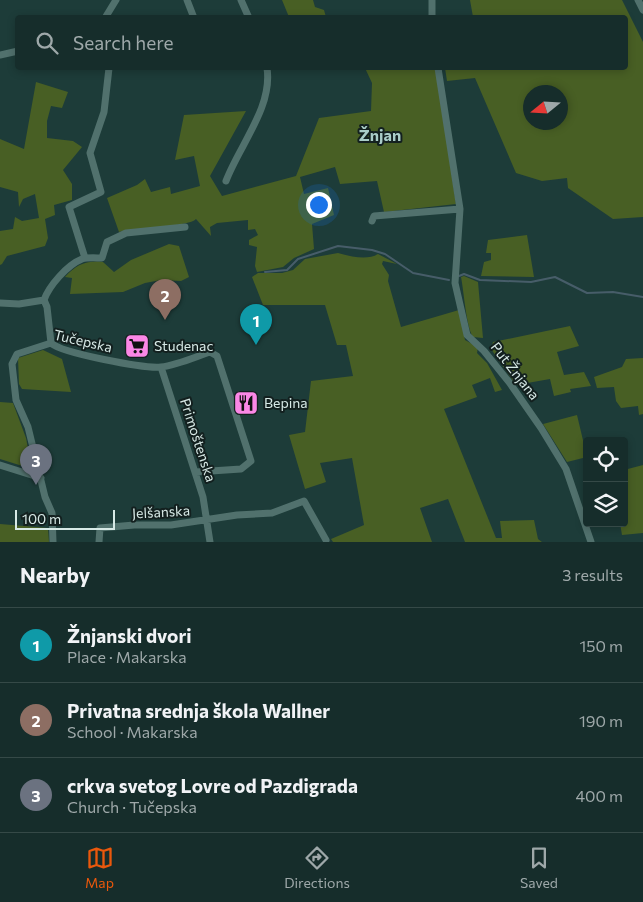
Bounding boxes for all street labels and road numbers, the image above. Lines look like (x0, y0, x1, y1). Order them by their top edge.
street label: Tučepska (52, 326, 114, 355)
street label: Put Žnjana (488, 338, 543, 403)
street label: Primoštenska (177, 396, 220, 484)
street label: Jelšanska (132, 501, 190, 522)

